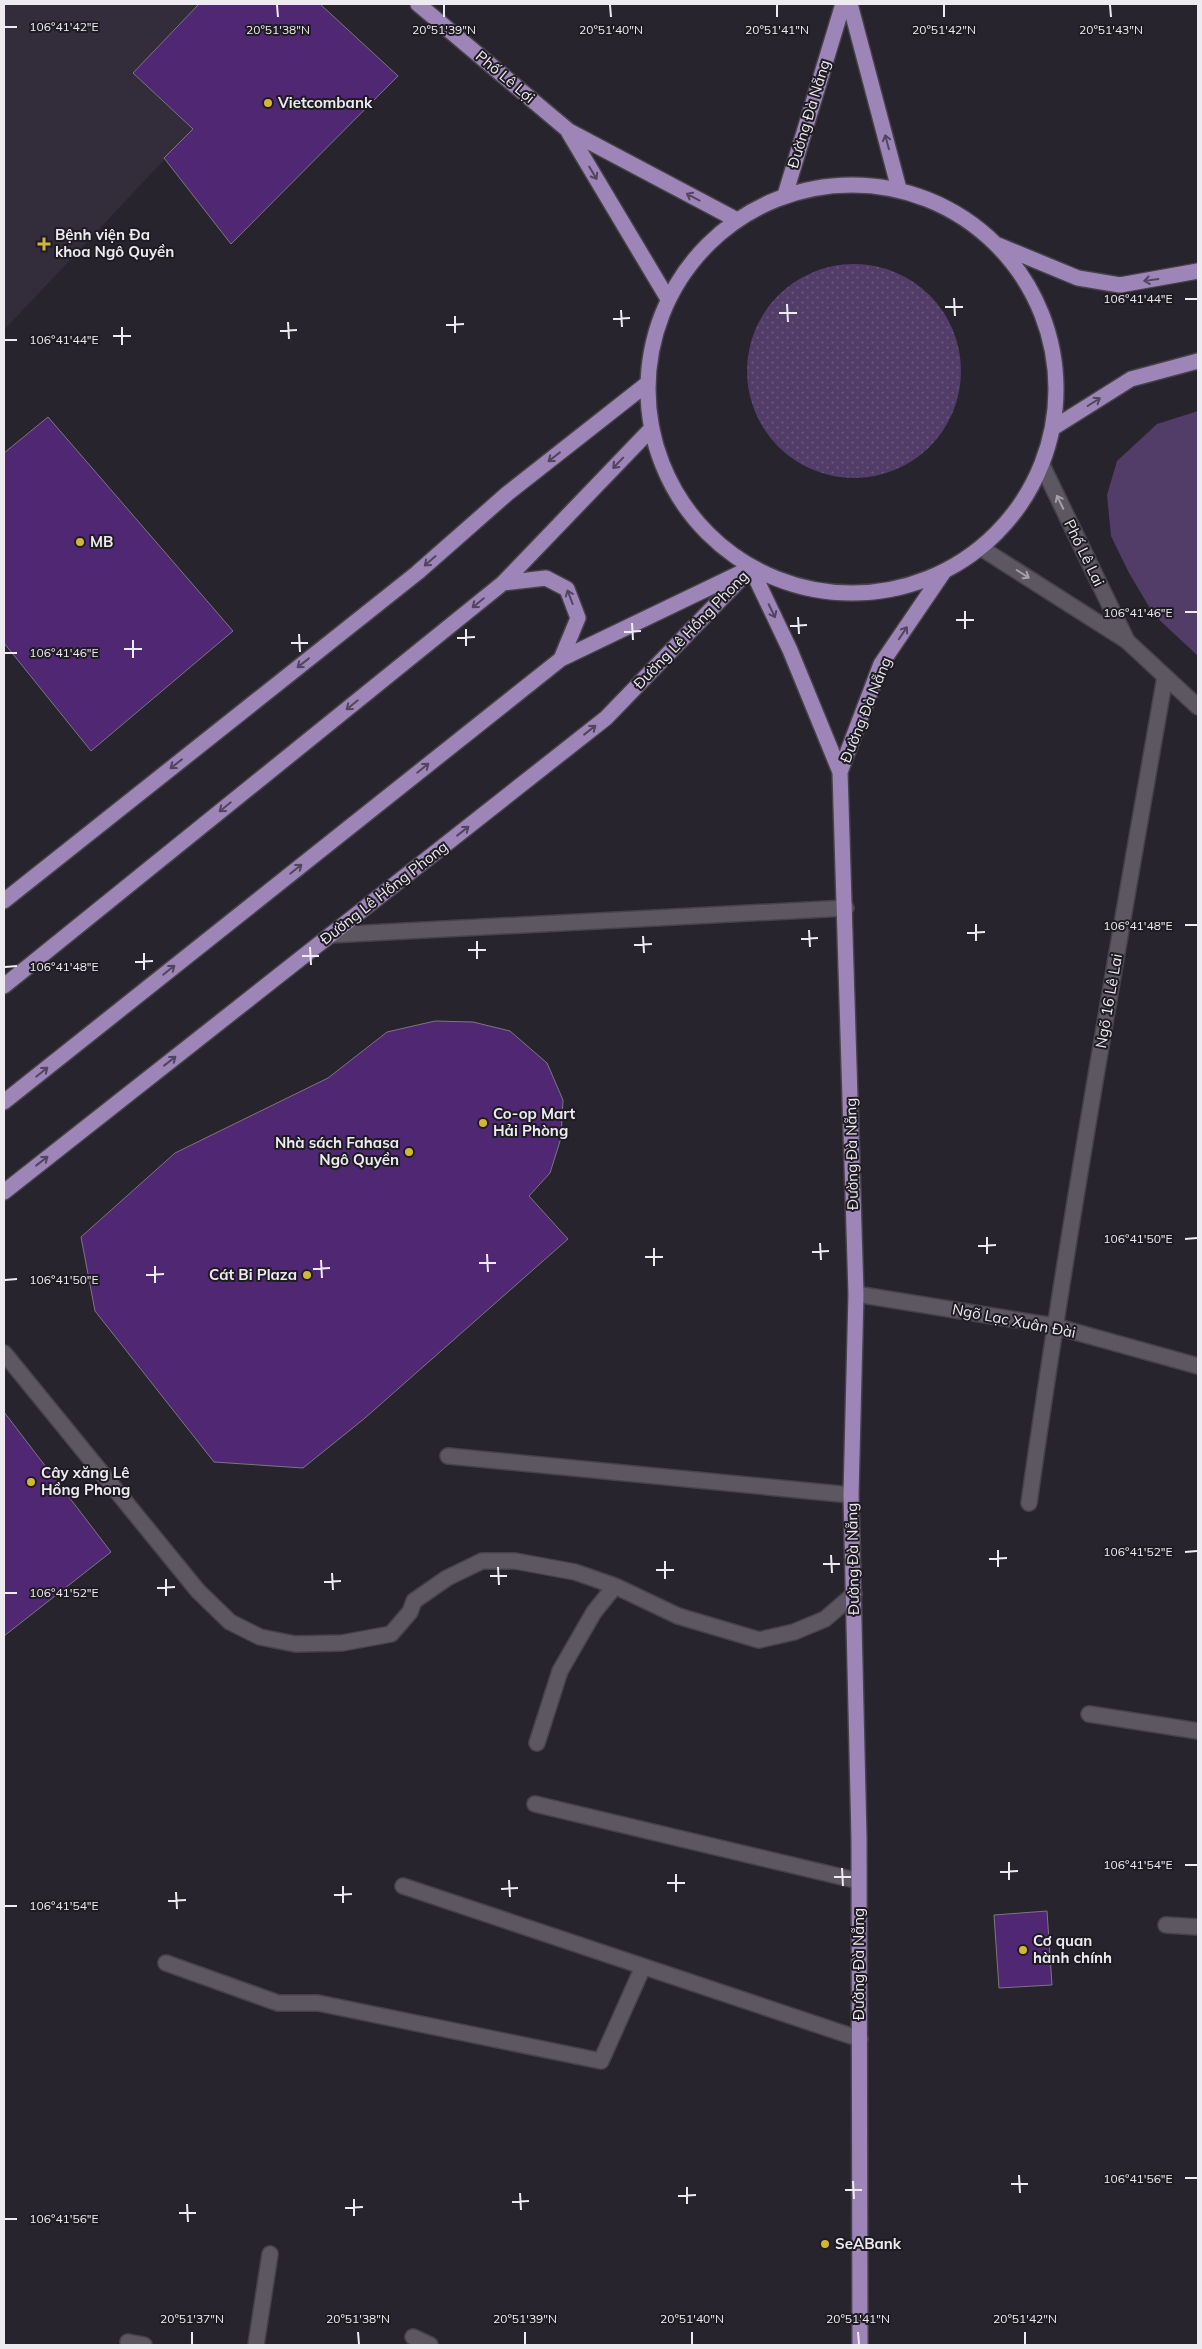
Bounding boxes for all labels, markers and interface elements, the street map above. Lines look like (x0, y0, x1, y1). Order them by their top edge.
text: 106°41'42"E (29, 19, 99, 34)
text: 20°51'38"N (246, 22, 310, 37)
text: 20°51'39"N (412, 22, 476, 37)
text: 20°51'40"N (579, 22, 643, 37)
text: 20°51'41"N (745, 22, 809, 37)
text: 20°51'42"N (912, 22, 976, 37)
text: 20°51'43"N (1079, 22, 1143, 37)
street label: Phố Lê Lợi (472, 46, 539, 107)
street label: Đường Đà Nẵng (783, 57, 834, 170)
place label: Vietcombank (277, 93, 373, 112)
marker: Vietcombank (262, 97, 274, 109)
one-way arrow (882, 134, 891, 150)
one-way arrow (589, 166, 599, 180)
one-way arrow (686, 192, 701, 202)
place label: Bệnh viện Đa khoa Ngô Quyền (55, 225, 174, 261)
marker: Bệnh viện Đa khoa Ngô Quyền (37, 237, 51, 251)
one-way arrow (1143, 276, 1159, 286)
text: 106°41'44"E (1103, 291, 1173, 306)
text: 106°41'44"E (29, 332, 99, 347)
one-way arrow (1087, 397, 1101, 407)
one-way arrow (548, 451, 561, 462)
one-way arrow (612, 457, 624, 470)
one-way arrow (1055, 495, 1064, 510)
street label: Phố Lê Lai (1060, 516, 1109, 589)
place label: MB (90, 532, 113, 551)
marker: MB (74, 536, 86, 548)
one-way arrow (423, 556, 436, 567)
street label: Đường Lê Hồng Phong (629, 567, 752, 693)
one-way arrow (1015, 570, 1029, 580)
one-way arrow (565, 590, 574, 605)
one-way arrow (472, 597, 485, 608)
one-way arrow (767, 604, 777, 619)
text: 106°41'46"E (1103, 605, 1173, 620)
one-way arrow (898, 626, 908, 640)
text: 106°41'46"E (29, 645, 99, 660)
street label: Đường Đà Nẵng (836, 654, 895, 765)
one-way arrow (296, 658, 310, 668)
one-way arrow (346, 700, 359, 711)
one-way arrow (584, 725, 597, 736)
one-way arrow (169, 759, 183, 769)
one-way arrow (417, 763, 430, 774)
one-way arrow (219, 802, 232, 813)
one-way arrow (456, 825, 469, 836)
street label: Đường Lê Hồng Phong (316, 837, 451, 948)
one-way arrow (289, 864, 302, 875)
text: 106°41'48"E (1103, 918, 1173, 933)
street label: Ngõ 16 Lê Lai (1091, 952, 1126, 1050)
text: 106°41'48"E (29, 959, 99, 974)
one-way arrow (162, 965, 175, 976)
one-way arrow (163, 1056, 177, 1066)
one-way arrow (35, 1066, 48, 1077)
street label: Đường Đà Nẵng (841, 1098, 862, 1210)
place label: Co-op Mart Hải Phòng (493, 1104, 576, 1140)
marker: Co-op Mart Hải Phòng (477, 1117, 489, 1129)
place label: Nhà sách Fahasa Ngô Quyền (275, 1133, 399, 1169)
marker: Nhà sách Fahasa Ngô Quyền (403, 1146, 415, 1158)
one-way arrow (35, 1156, 48, 1167)
text: 106°41'50"E (1103, 1231, 1173, 1246)
place label: Cát Bi Plaza (209, 1265, 297, 1284)
marker: Cát Bi Plaza (301, 1269, 313, 1281)
text: 106°41'50"E (29, 1272, 99, 1287)
street label: Ngõ Lạc Xuân Đài (951, 1299, 1077, 1342)
place label: Cây xăng Lê Hồng Phong (41, 1463, 130, 1499)
marker: Cây xăng Lê Hồng Phong (25, 1476, 37, 1488)
street label: Đường Đà Nẵng (842, 1503, 863, 1615)
text: 106°41'52"E (1103, 1544, 1173, 1559)
text: 106°41'52"E (29, 1585, 99, 1600)
text: 106°41'54"E (1103, 1857, 1173, 1872)
text: 106°41'54"E (29, 1898, 99, 1913)
street label: Đường Đà Nẵng (849, 1908, 868, 2020)
place label: Cơ quan hành chính (1033, 1931, 1112, 1967)
marker: Cơ quan hành chính (1017, 1944, 1029, 1956)
text: 106°41'56"E (1103, 2171, 1173, 2186)
text: 106°41'56"E (29, 2211, 99, 2226)
place label: SeABank (835, 2234, 902, 2253)
marker: SeABank (819, 2238, 831, 2250)
text: 20°51'37"N (160, 2311, 224, 2326)
text: 20°51'38"N (326, 2311, 390, 2326)
text: 20°51'39"N (493, 2311, 557, 2326)
text: 20°51'40"N (660, 2311, 724, 2326)
text: 20°51'41"N (826, 2311, 890, 2326)
text: 20°51'42"N (993, 2311, 1057, 2326)

